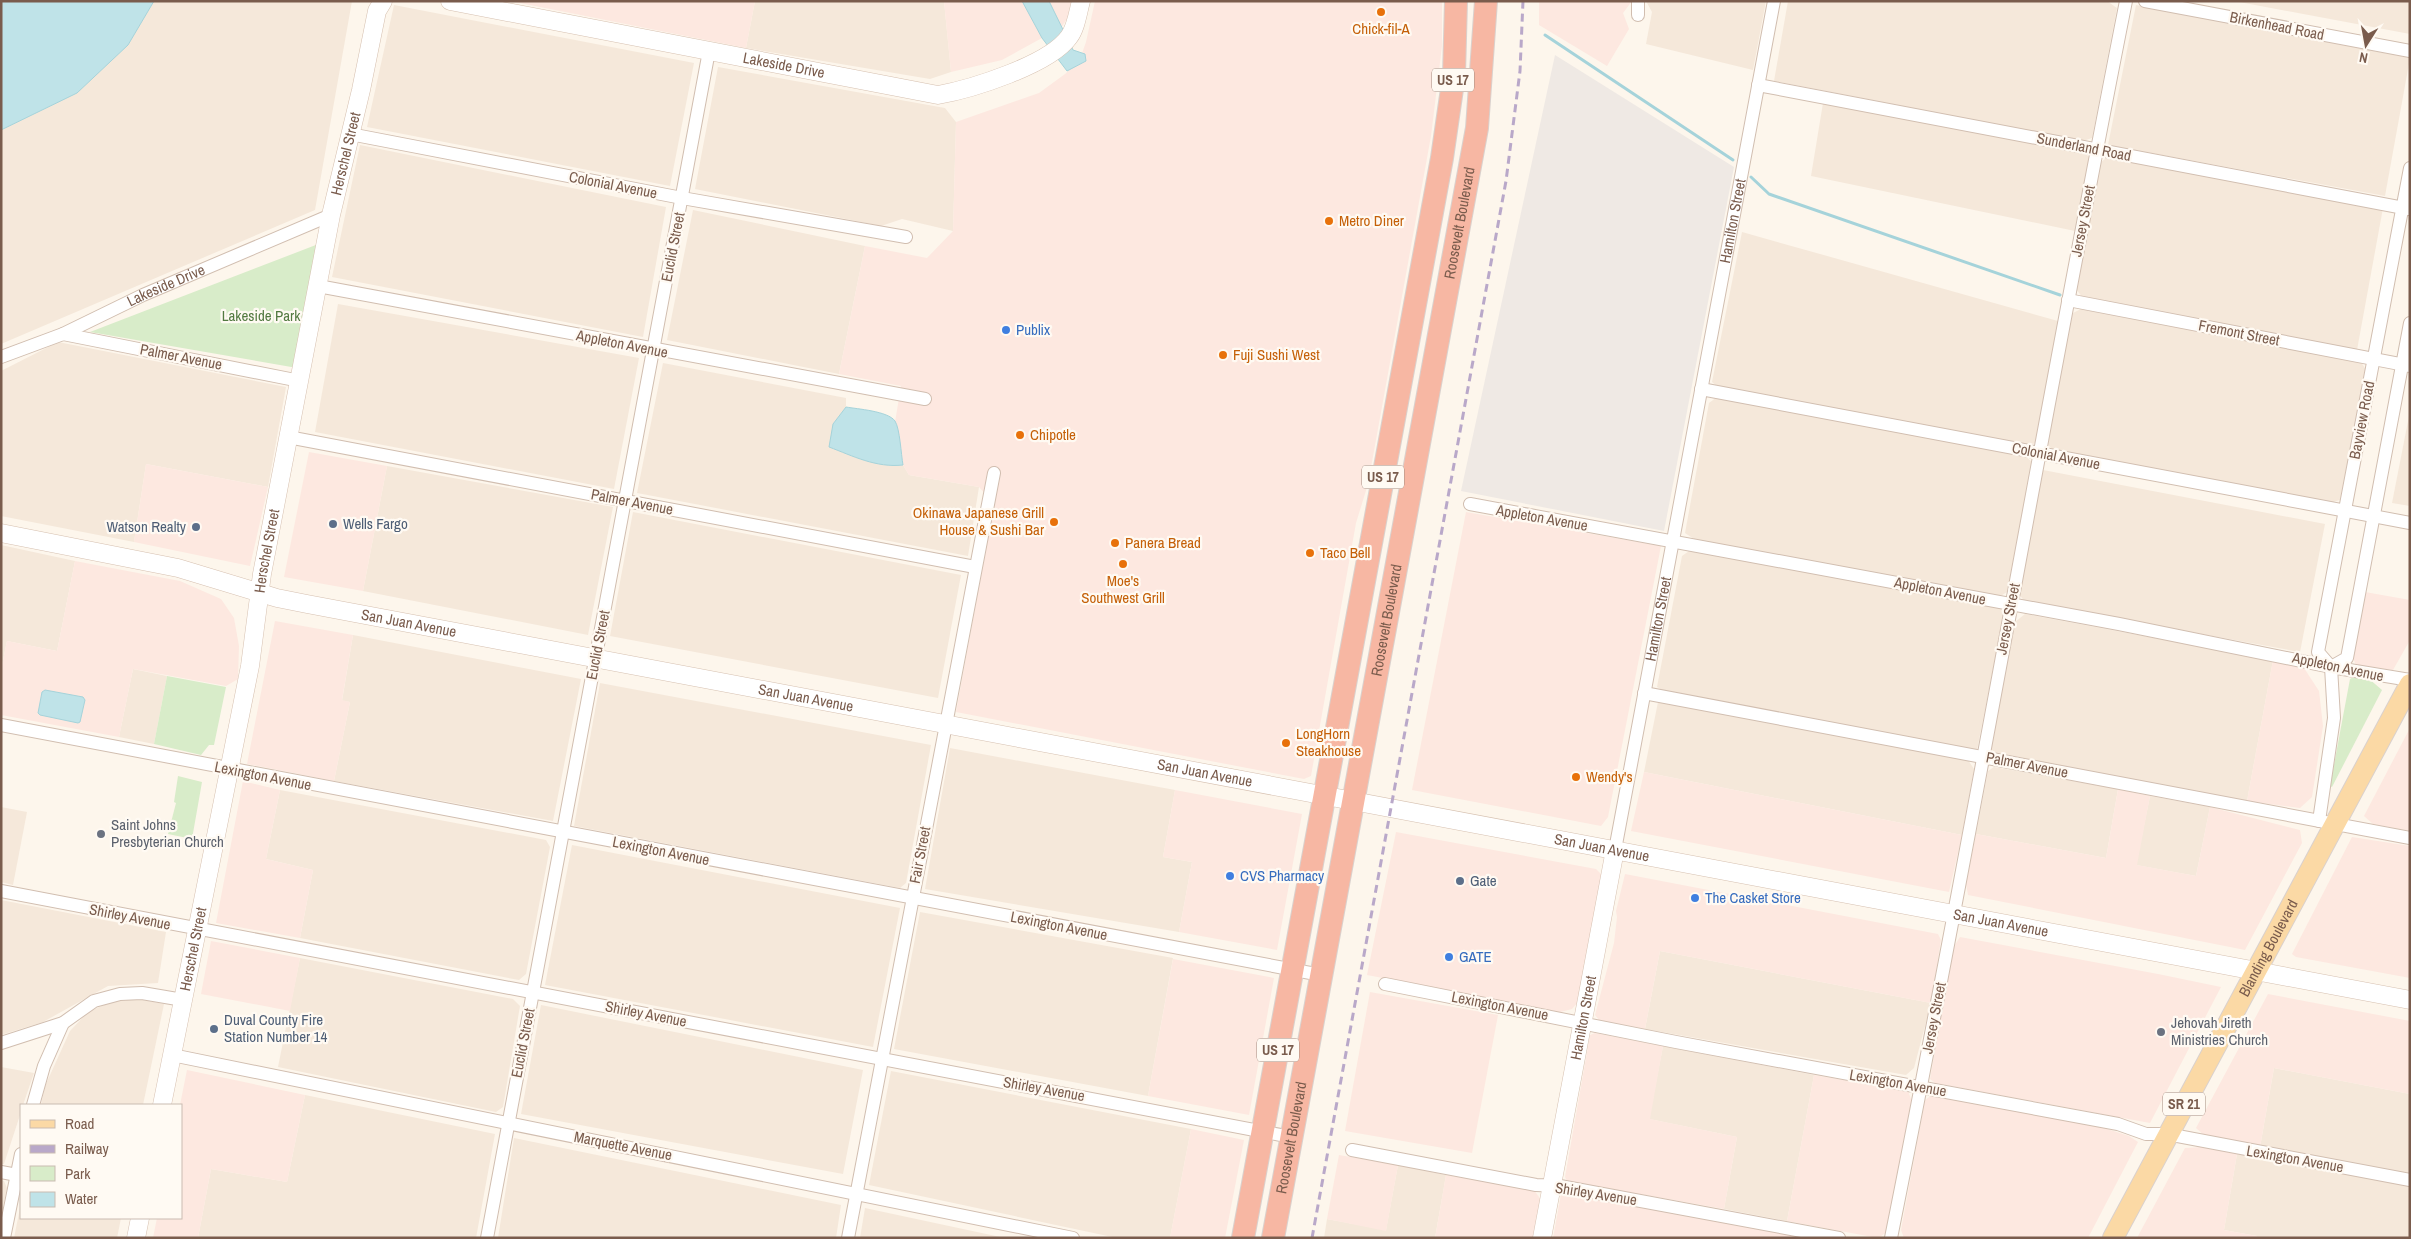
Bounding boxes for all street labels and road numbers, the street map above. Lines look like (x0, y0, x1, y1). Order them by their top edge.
street label: Birkenhead Road (2228, 6, 2326, 45)
street label: Lakeside Drive (741, 47, 827, 83)
road number: US 17 (1432, 68, 1474, 92)
street label: Herschel Street (325, 109, 365, 197)
street label: Sunderland Road (2035, 127, 2133, 166)
street label: Roosevelt Boulevard (1438, 165, 1480, 281)
street label: Colonial Avenue (567, 166, 659, 203)
street label: Hamilton Street (1714, 176, 1751, 265)
street label: Jersey Street (2065, 183, 2100, 258)
street label: Euclid Street (655, 210, 690, 283)
street label: Lakeside Drive (123, 259, 208, 311)
street label: Fremont Street (2197, 314, 2282, 351)
street label: Appleton Avenue (574, 324, 670, 363)
street label: Palmer Avenue (138, 338, 224, 375)
street label: Bayview Road (2344, 379, 2379, 461)
street label: Colonial Avenue (2010, 437, 2102, 474)
road number: US 17 (1362, 466, 1404, 488)
street label: Palmer Avenue (589, 483, 675, 520)
street label: Appleton Avenue (1494, 499, 1590, 536)
street label: Herschel Street (249, 507, 284, 594)
street label: Roosevelt Boulevard (1365, 562, 1407, 678)
street label: Appleton Avenue (1892, 571, 1988, 610)
street label: Hamilton Street (1640, 574, 1676, 663)
street label: Jersey Street (1990, 581, 2025, 656)
street label: San Juan Avenue (360, 603, 458, 642)
street label: Euclid Street (580, 608, 615, 681)
street label: Appleton Avenue (2290, 646, 2386, 686)
street label: San Juan Avenue (757, 678, 855, 717)
street label: Palmer Avenue (1984, 746, 2070, 783)
street label: San Juan Avenue (1156, 753, 1254, 792)
street label: Lexington Avenue (213, 756, 313, 795)
street label: Fair Street (904, 824, 935, 885)
street label: San Juan Avenue (1553, 828, 1651, 867)
street label: Lexington Avenue (611, 831, 711, 870)
street label: Blanding Boulevard (2233, 895, 2303, 1000)
street label: Shirley Avenue (88, 898, 173, 935)
street label: San Juan Avenue (1952, 903, 2050, 942)
street label: Herschel Street (174, 905, 212, 993)
street label: Lexington Avenue (1009, 906, 1109, 945)
street label: Hamilton Street (1565, 973, 1601, 1062)
street label: Jersey Street (1916, 980, 1951, 1055)
street label: Lexington Avenue (1450, 986, 1550, 1025)
street label: Shirley Avenue (604, 995, 689, 1032)
street label: Euclid Street (505, 1006, 540, 1079)
road number: US 17 (1257, 1038, 1299, 1062)
street label: Lexington Avenue (1848, 1064, 1948, 1101)
street label: Shirley Avenue (1002, 1071, 1087, 1106)
street label: Roosevelt Boulevard (1270, 1080, 1312, 1195)
road number: SR 21 (2163, 1092, 2205, 1116)
street label: Marquette Avenue (572, 1126, 674, 1165)
street label: Lexington Avenue (2245, 1140, 2345, 1177)
street label: Shirley Avenue (1554, 1177, 1639, 1210)

